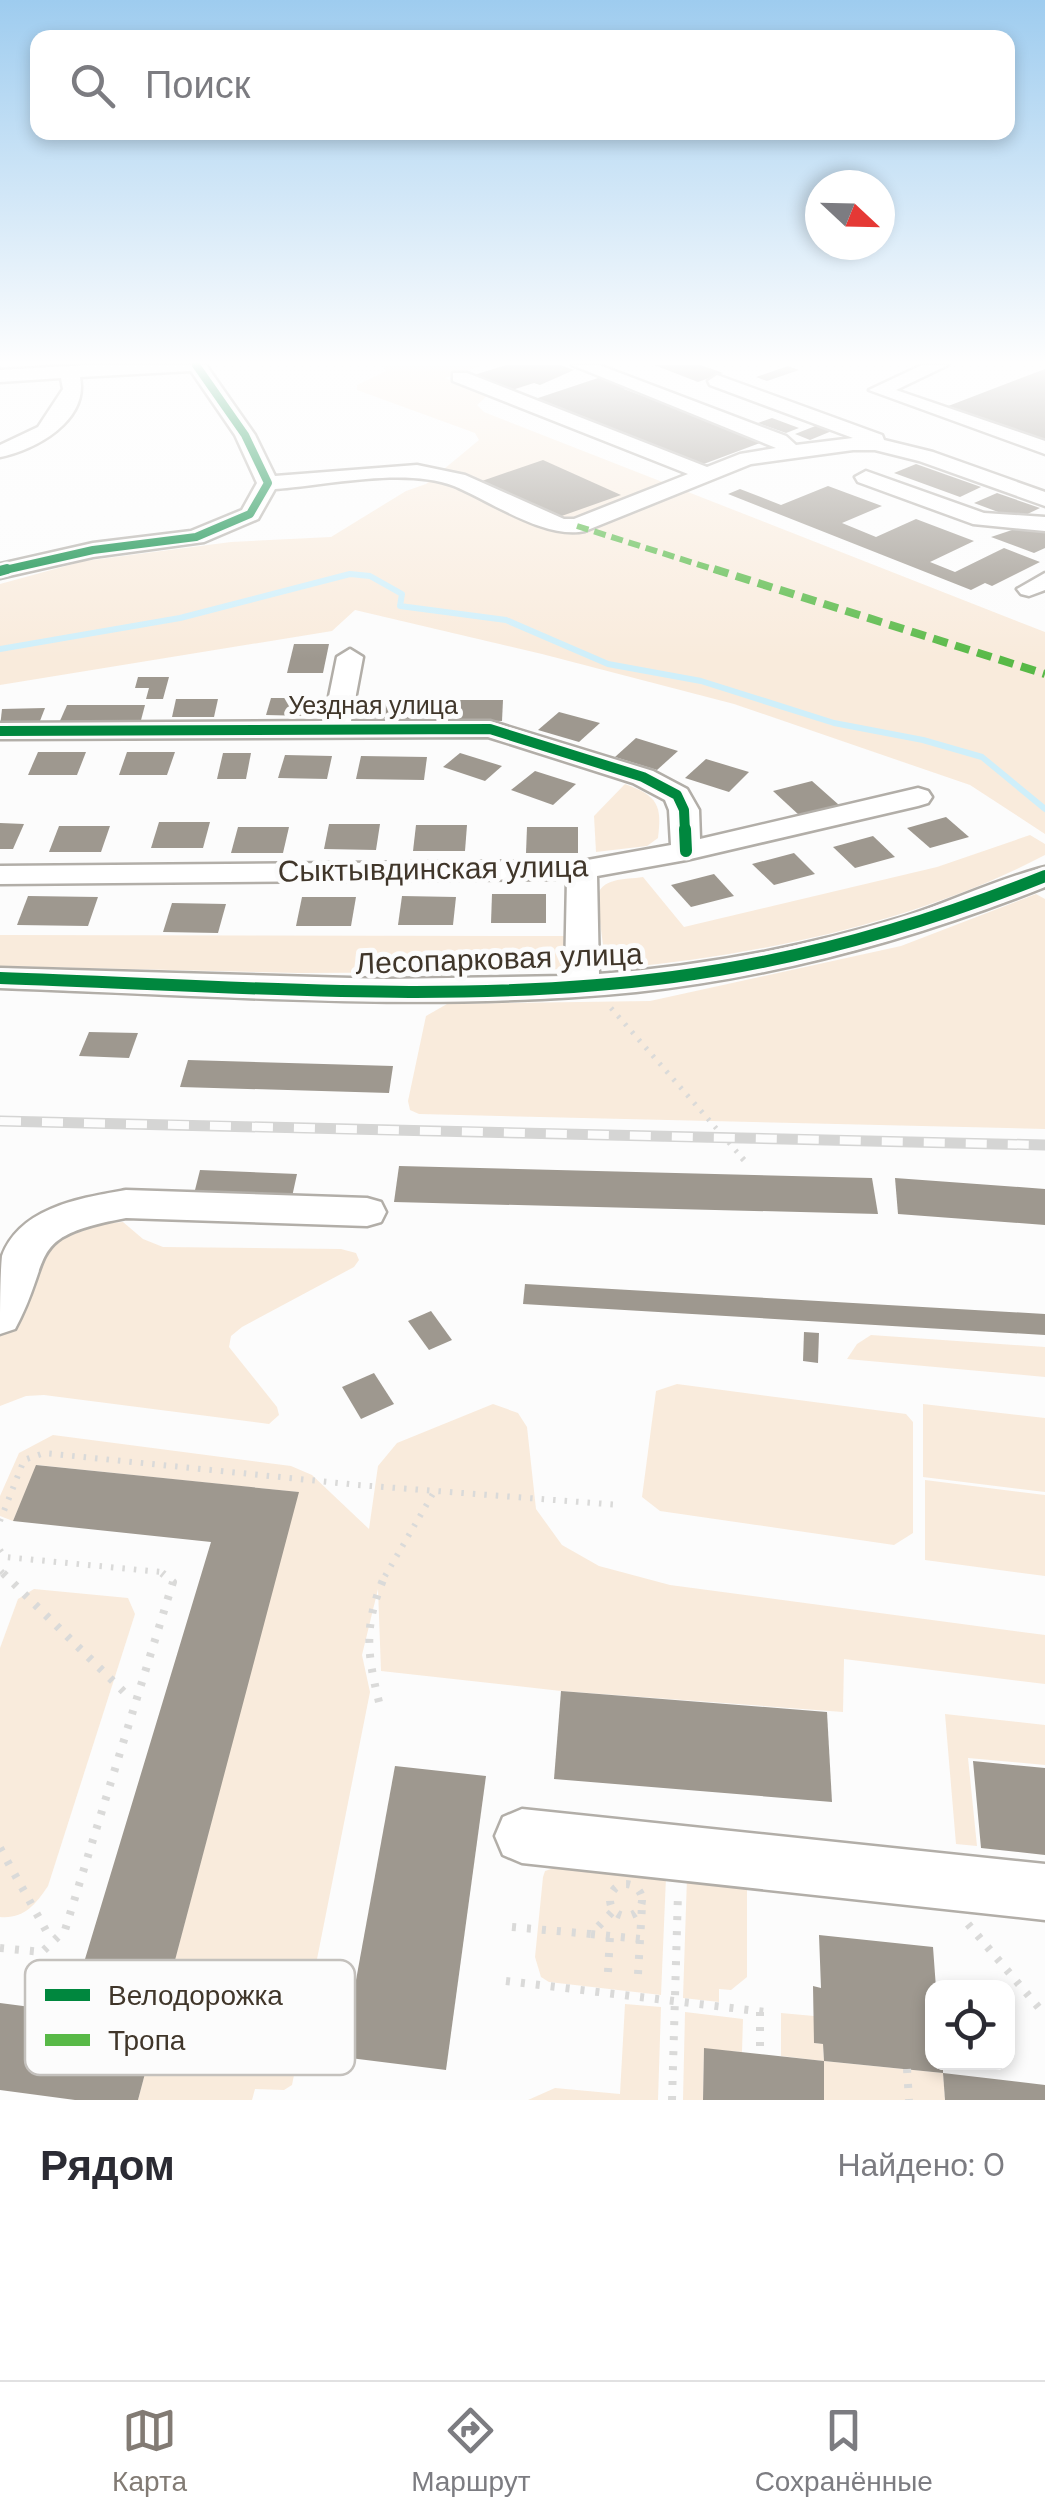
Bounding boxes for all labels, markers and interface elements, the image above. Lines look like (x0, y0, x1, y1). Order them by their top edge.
search box (30, 30, 1015, 140)
icon: search (65, 58, 120, 113)
text: Поиск (145, 60, 250, 110)
north arrow (805, 170, 895, 260)
street label: Уездная улица (288, 689, 458, 722)
street label: Сыктывдинская улица (277, 846, 589, 891)
street label: Лесопарковая улица (355, 934, 643, 983)
legend (25, 1960, 355, 2075)
text: Велодорожка (108, 1977, 283, 2014)
map controls (925, 1980, 1015, 2070)
button: locate (925, 1980, 1015, 2070)
text: Тропа (108, 2022, 186, 2059)
text: Рядом (40, 2138, 175, 2193)
text: Найдено: 0 (837, 2144, 1005, 2186)
tab: Карта (112, 2403, 187, 2500)
tab: Маршрут (411, 2403, 530, 2500)
tab: Сохранённые (755, 2403, 933, 2500)

